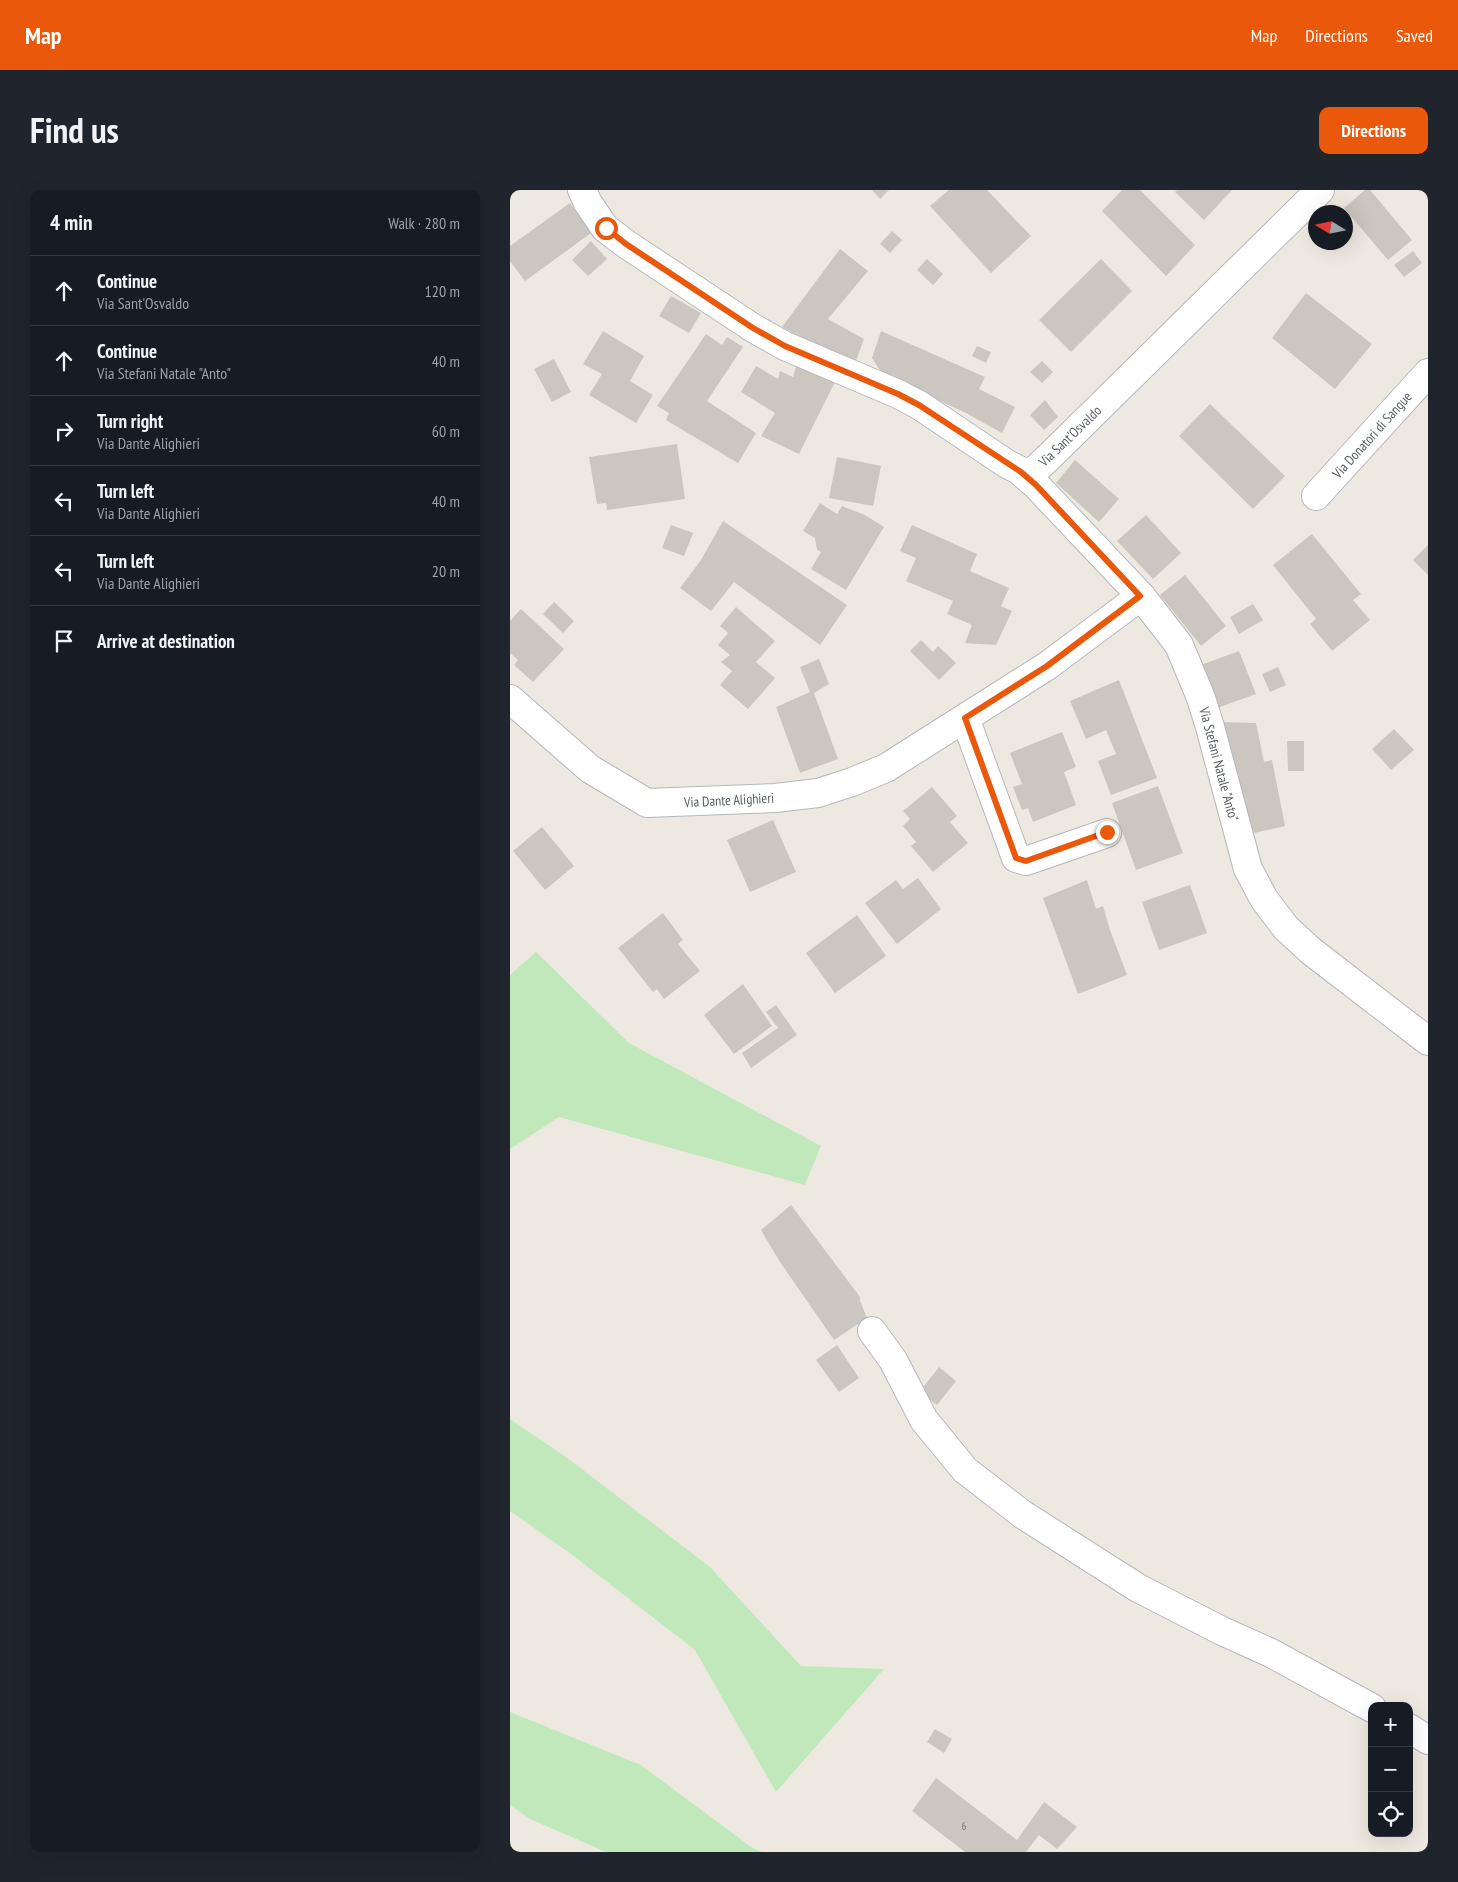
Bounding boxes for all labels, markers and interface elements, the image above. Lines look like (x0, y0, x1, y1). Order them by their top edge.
text: Map (25, 20, 62, 51)
text: Map (1251, 24, 1277, 47)
text: Directions (1305, 24, 1368, 47)
text: Saved (1396, 24, 1433, 47)
text: Find us (30, 107, 119, 153)
button: Directions (1319, 107, 1428, 154)
north arrow (1308, 205, 1353, 250)
text: 4 min (50, 209, 92, 236)
text: Walk · 280 m (388, 213, 460, 233)
route start (595, 217, 618, 240)
text: Continue (97, 269, 157, 293)
icon: ahead (50, 277, 78, 305)
text: 120 m (425, 281, 460, 301)
text: Via Sant'Osvaldo (97, 293, 189, 313)
text: Continue (97, 339, 157, 363)
icon: ahead (50, 347, 78, 375)
text: 40 m (432, 351, 460, 371)
text: Via Stefani Natale "Anto" (97, 363, 231, 383)
street label: Via Donatori di Sangue (1328, 388, 1416, 483)
street label: Via Sant'Osvaldo (1034, 402, 1105, 471)
text: Turn right (97, 409, 163, 433)
icon: right (50, 417, 78, 445)
text: 60 m (432, 421, 460, 441)
text: Via Dante Alighieri (97, 433, 200, 453)
text: Turn left (97, 479, 154, 503)
icon: left (50, 487, 78, 515)
text: 40 m (432, 491, 460, 511)
text: Via Dante Alighieri (97, 503, 200, 523)
text: Turn left (97, 549, 154, 573)
icon: left (50, 557, 78, 585)
text: 20 m (432, 561, 460, 581)
text: Via Dante Alighieri (97, 573, 200, 593)
icon: arrive (50, 627, 78, 655)
text: Arrive at destination (97, 629, 235, 653)
street label: Via Stefani Natale "Anto" (1195, 704, 1243, 823)
street label: Via Dante Alighieri (683, 789, 774, 811)
route end (1096, 821, 1119, 844)
map controls (1368, 1702, 1413, 1837)
button: + (1368, 1702, 1413, 1747)
button: − (1368, 1747, 1413, 1792)
button: locate (1368, 1792, 1413, 1837)
house number: 6 (962, 1819, 967, 1833)

